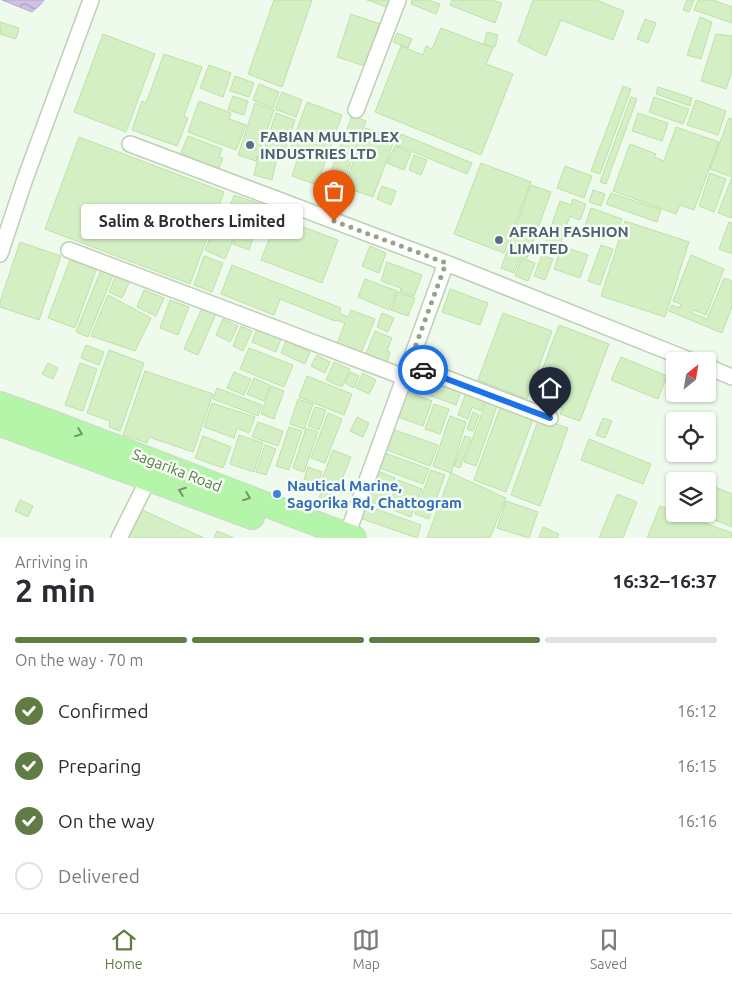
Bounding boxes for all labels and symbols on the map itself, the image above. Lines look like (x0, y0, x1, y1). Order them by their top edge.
place label: FABIAN MULTIPLEX INDUSTRIES LTD (260, 128, 399, 162)
marker: FABIAN MULTIPLEX INDUSTRIES LTD (244, 139, 256, 151)
pin (313, 170, 355, 221)
callout: Salim & Brothers Limited (81, 204, 304, 238)
place label: AFRAH FASHION LIMITED (509, 223, 629, 257)
marker: AFRAH FASHION LIMITED (493, 234, 505, 246)
courier (398, 345, 448, 395)
north arrow (666, 352, 716, 402)
pin (529, 367, 571, 418)
one-way arrow (74, 427, 83, 437)
street label: Sagarika Road (130, 445, 224, 495)
place label: Nautical Marine, Sagorika Rd, Chattogram (287, 477, 462, 511)
one-way arrow (179, 487, 187, 497)
marker: Nautical Marine, Sagorika Rd, Chattogram (271, 488, 283, 500)
one-way arrow (242, 491, 251, 501)

